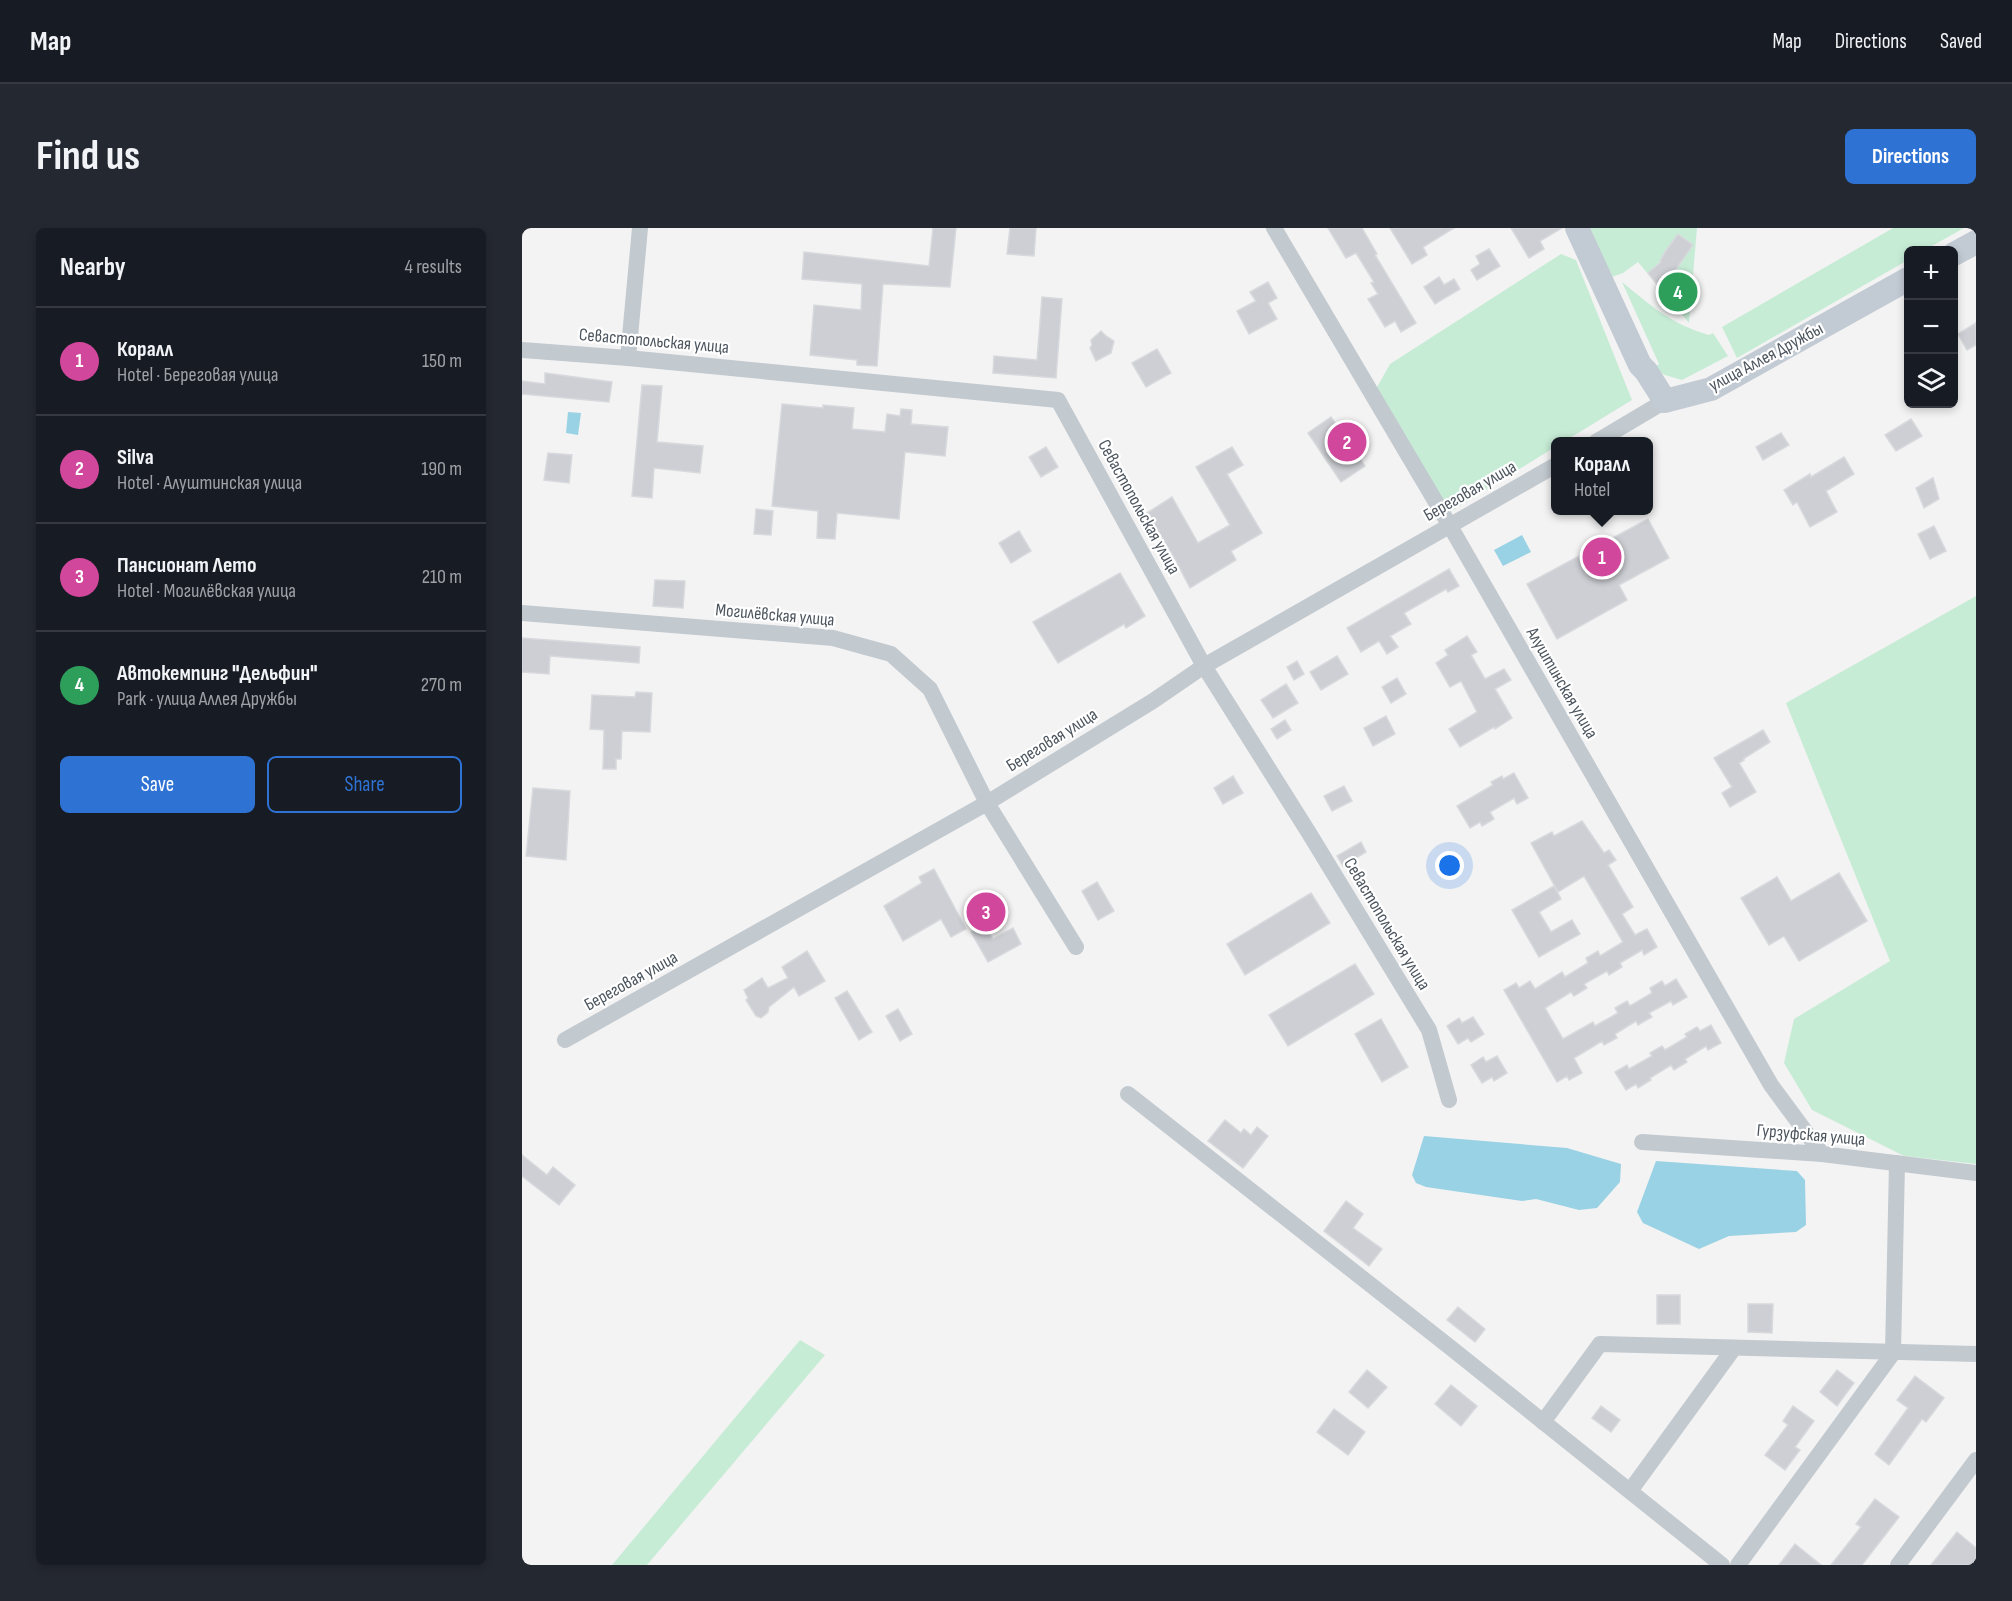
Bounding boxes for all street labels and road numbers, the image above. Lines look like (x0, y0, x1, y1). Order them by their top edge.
street label: улица Аллея Дружбы (1705, 318, 1827, 396)
street label: Севастопольская улица (578, 324, 730, 358)
street label: Севастопольская улица (1093, 436, 1185, 578)
street label: Береговая улица (1420, 456, 1520, 526)
street label: Могилёвская улица (715, 599, 835, 631)
street label: Алуштинская улица (1521, 623, 1602, 742)
street label: Береговая улица (1003, 704, 1101, 776)
street label: Севастопольская улица (1339, 854, 1435, 994)
street label: Береговая улица (581, 947, 681, 1015)
street label: Гурзуфская улица (1756, 1120, 1866, 1150)

